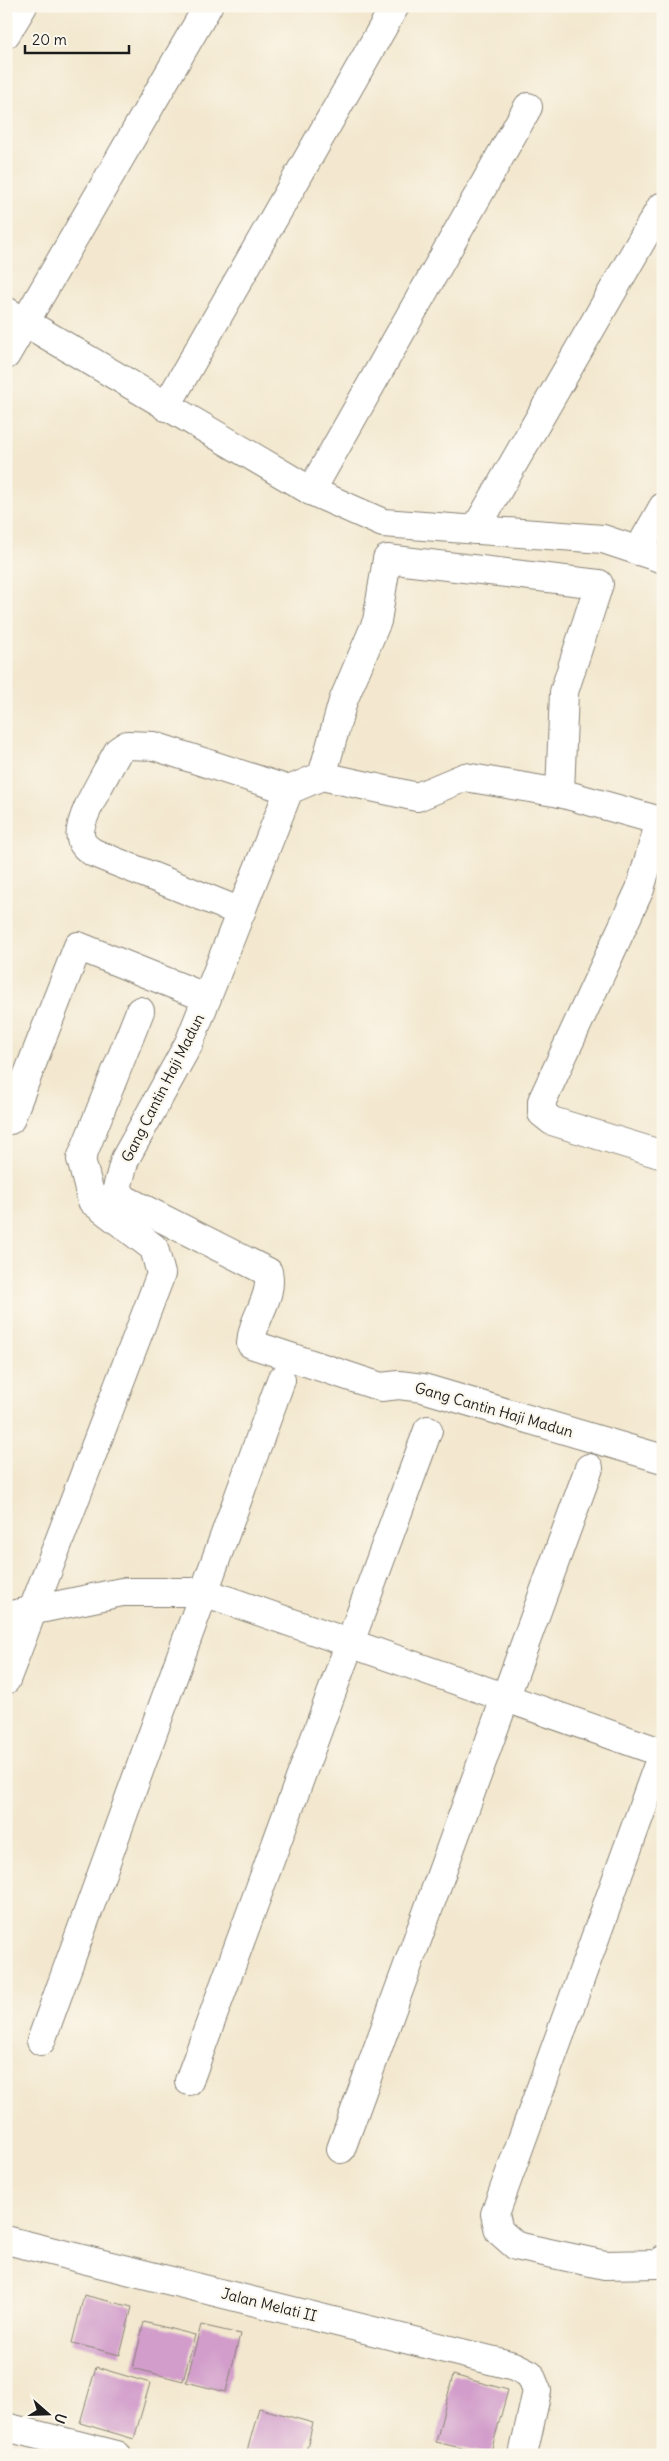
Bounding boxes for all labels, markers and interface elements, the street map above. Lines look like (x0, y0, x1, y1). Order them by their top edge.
scale bar (25, 22, 129, 54)
text: 20 m (32, 30, 67, 49)
street label: Gang Cantin Haji Madun (117, 1010, 208, 1165)
street label: Gang Cantin Haji Madun (413, 1378, 576, 1441)
street label: Jalan Melati II (220, 2284, 319, 2326)
north arrow (22, 2388, 72, 2438)
text: U (50, 2411, 70, 2426)

